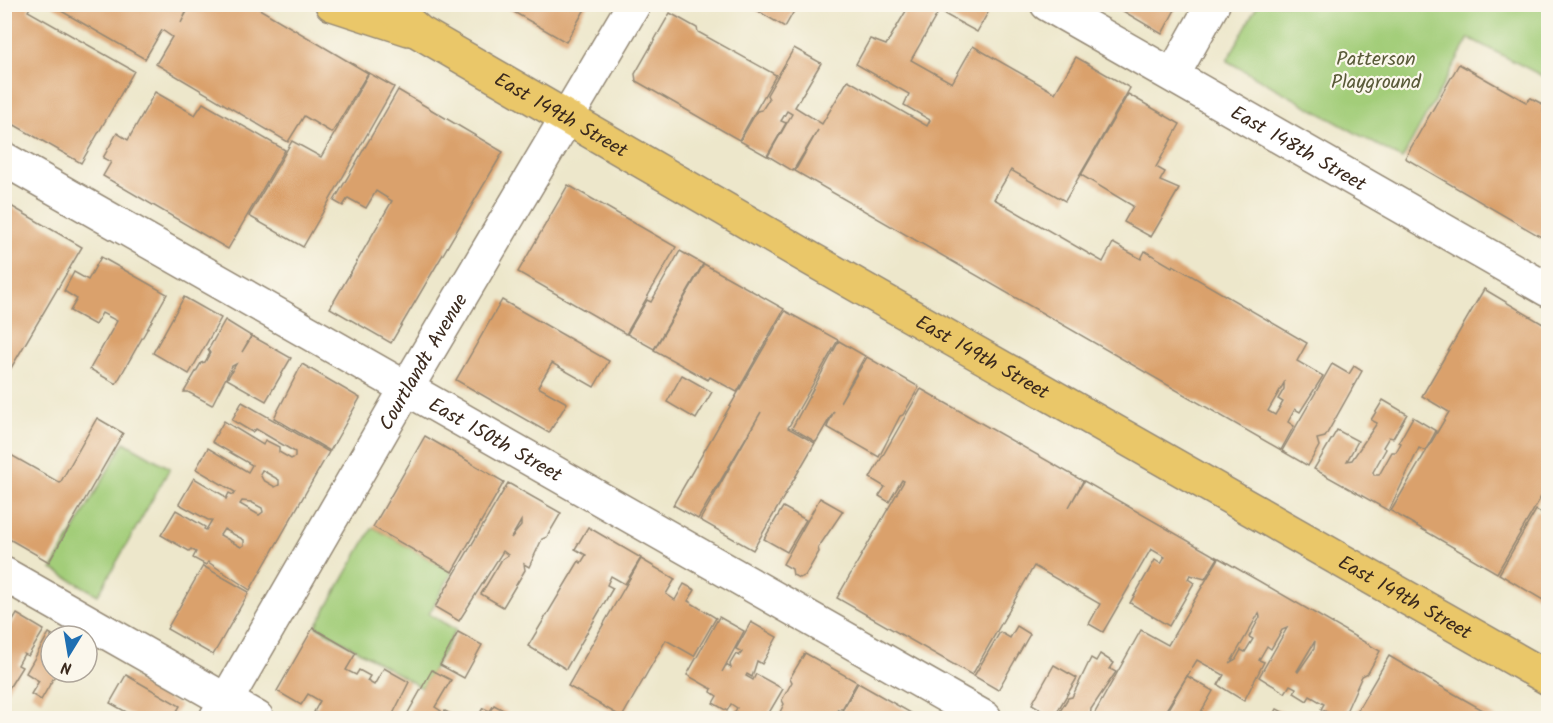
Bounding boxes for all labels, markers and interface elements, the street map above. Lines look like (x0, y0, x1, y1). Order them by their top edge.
park label: Patterson Playground (1331, 44, 1422, 99)
street label: East 149th Street (488, 65, 633, 168)
street label: East 148th Street (1224, 98, 1372, 201)
street label: Courtlandt Avenue (371, 288, 477, 437)
street label: East 149th Street (909, 307, 1055, 409)
street label: East 150th Street (422, 390, 568, 492)
street label: East 149th Street (1331, 548, 1477, 650)
north arrow (39, 624, 99, 684)
text: N (59, 654, 74, 680)

